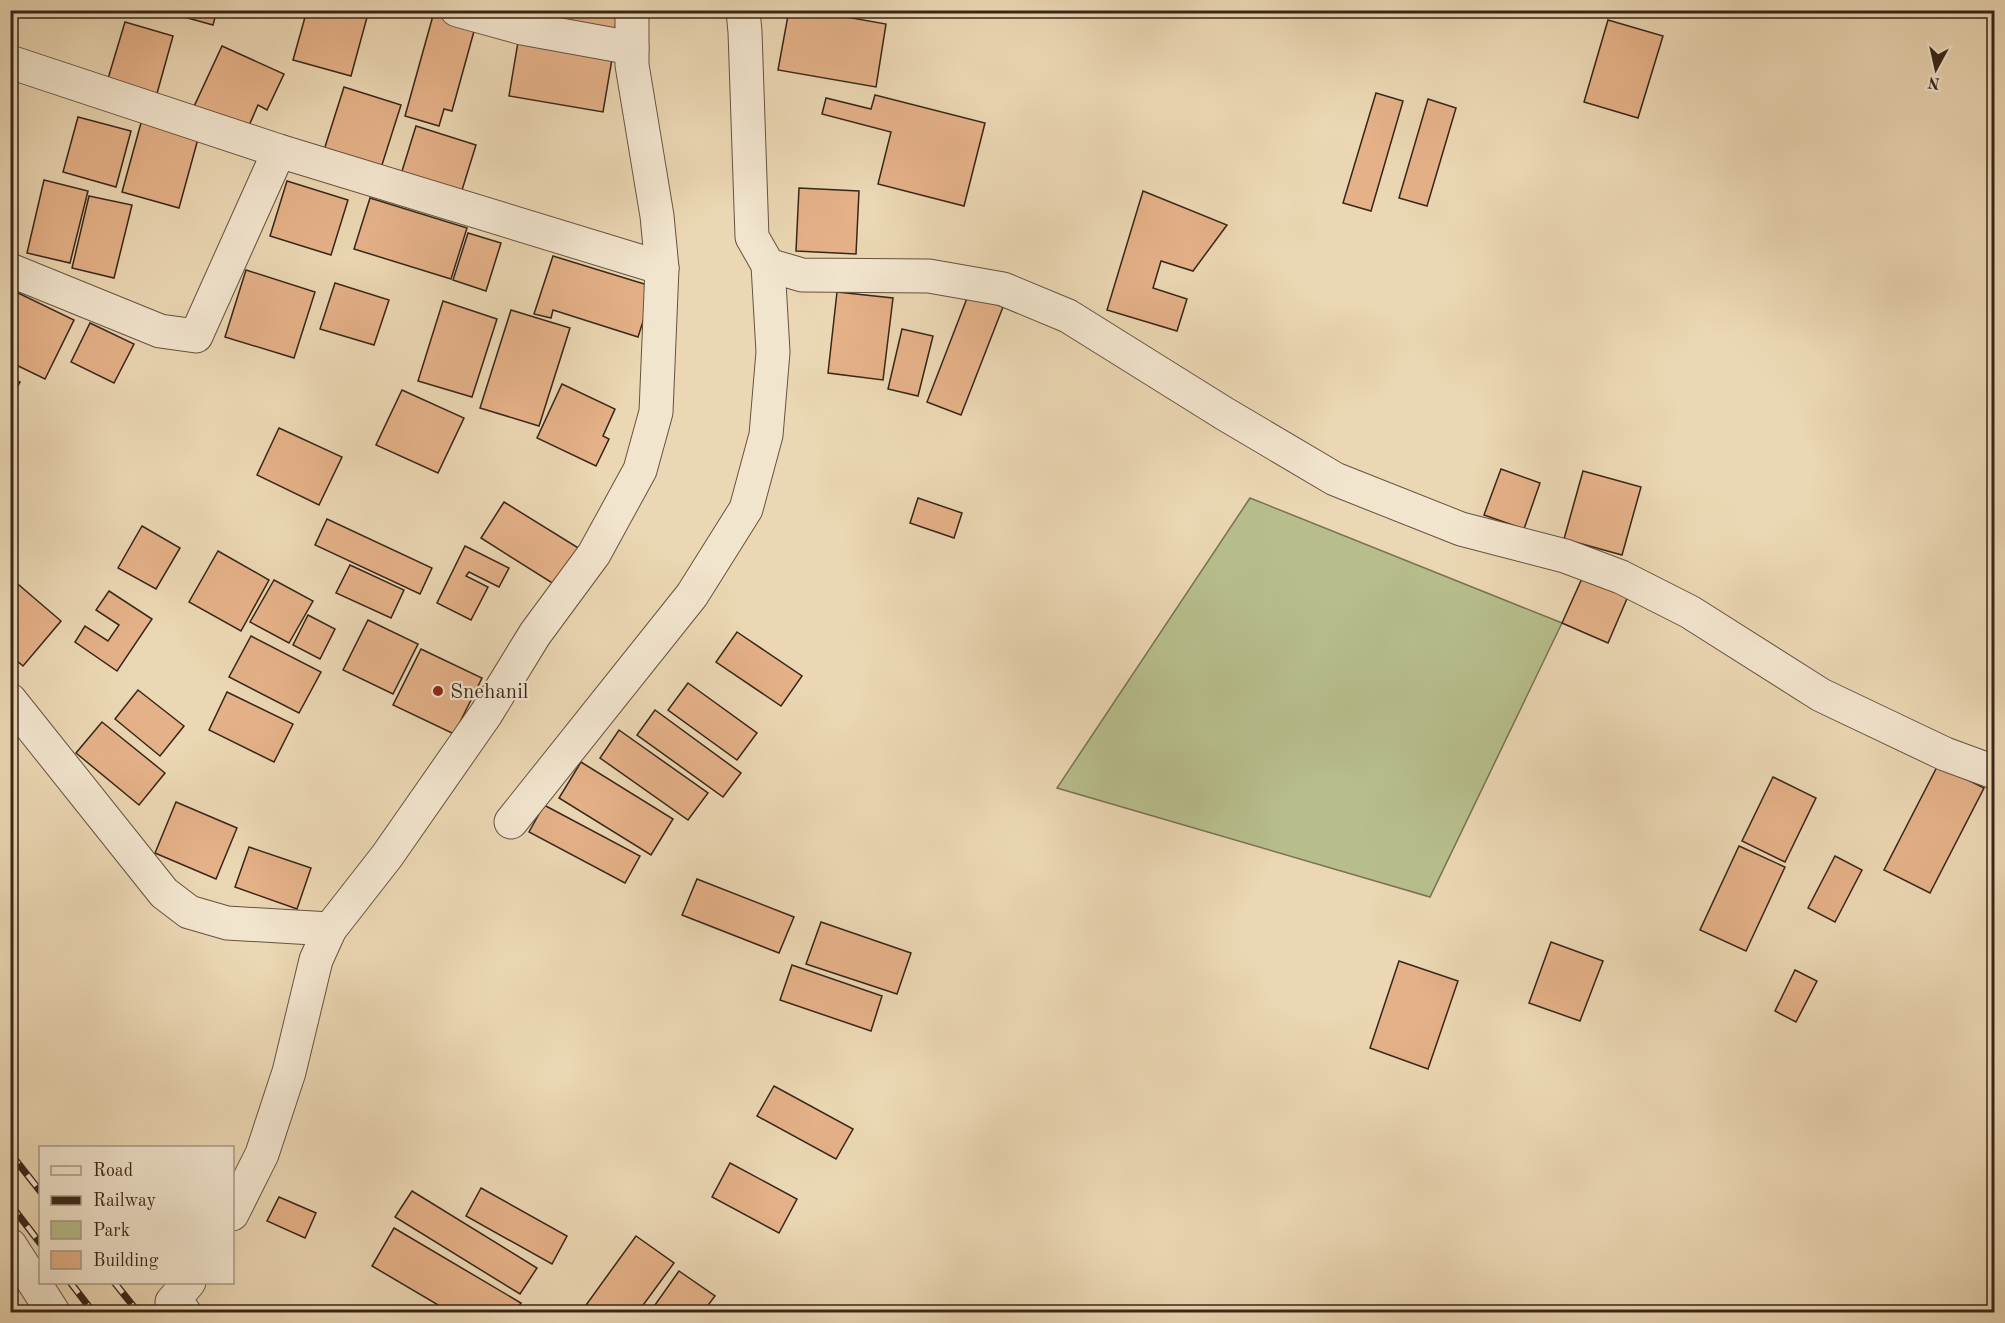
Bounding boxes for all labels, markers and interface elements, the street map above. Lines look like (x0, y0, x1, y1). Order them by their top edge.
north arrow (1906, 39, 1966, 99)
text: N (1926, 73, 1941, 91)
place label: Snehanil (450, 682, 529, 703)
marker: Snehanil (431, 684, 445, 698)
legend (39, 1146, 234, 1284)
text: Road (93, 1162, 133, 1180)
text: Railway (93, 1192, 156, 1210)
text: Park (93, 1222, 130, 1240)
text: Building (93, 1252, 159, 1270)

